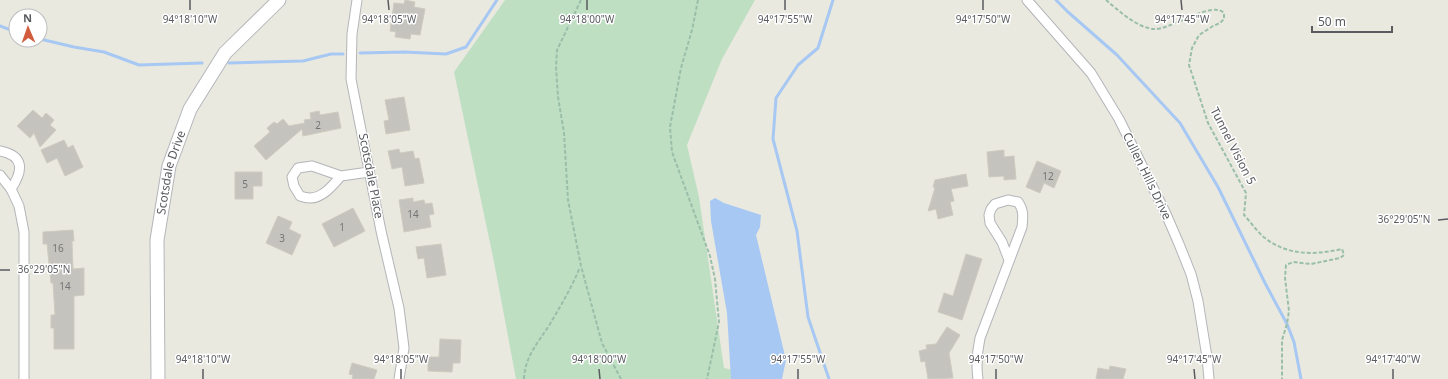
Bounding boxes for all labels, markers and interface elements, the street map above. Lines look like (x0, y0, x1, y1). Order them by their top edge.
north arrow (8, 8, 48, 48)
scale bar (1312, 8, 1392, 34)
text: N (23, 10, 32, 25)
text: 94°18'10"W (163, 12, 218, 26)
text: 94°18'05"W (362, 12, 417, 26)
text: 94°18'00"W (560, 12, 615, 26)
text: 94°17'55"W (758, 12, 813, 26)
text: 94°17'50"W (956, 12, 1011, 26)
text: 94°17'45"W (1155, 12, 1210, 26)
text: 50 m (1318, 13, 1346, 30)
street label: Tunnel Vision 5 (1207, 104, 1260, 188)
house number: 2 (315, 118, 321, 132)
street label: Scotsdale Drive (152, 128, 189, 216)
street label: Cullen Hills Drive (1119, 129, 1176, 223)
street label: Scotsdale Place (355, 132, 388, 220)
house number: 12 (1042, 169, 1054, 183)
house number: 5 (242, 177, 248, 191)
house number: 14 (407, 207, 419, 221)
text: 36°29'05"N (1378, 212, 1430, 226)
house number: 1 (339, 220, 345, 234)
house number: 3 (279, 231, 285, 245)
house number: 16 (52, 241, 64, 255)
text: 36°29'05"N (18, 262, 70, 276)
house number: 14 (59, 279, 71, 293)
text: 94°18'10"W (176, 352, 231, 366)
text: 94°18'05"W (374, 352, 429, 366)
text: 94°18'00"W (572, 352, 627, 366)
text: 94°17'55"W (771, 352, 826, 366)
text: 94°17'50"W (969, 352, 1024, 366)
text: 94°17'45"W (1167, 352, 1222, 366)
text: 94°17'40"W (1366, 352, 1421, 366)

